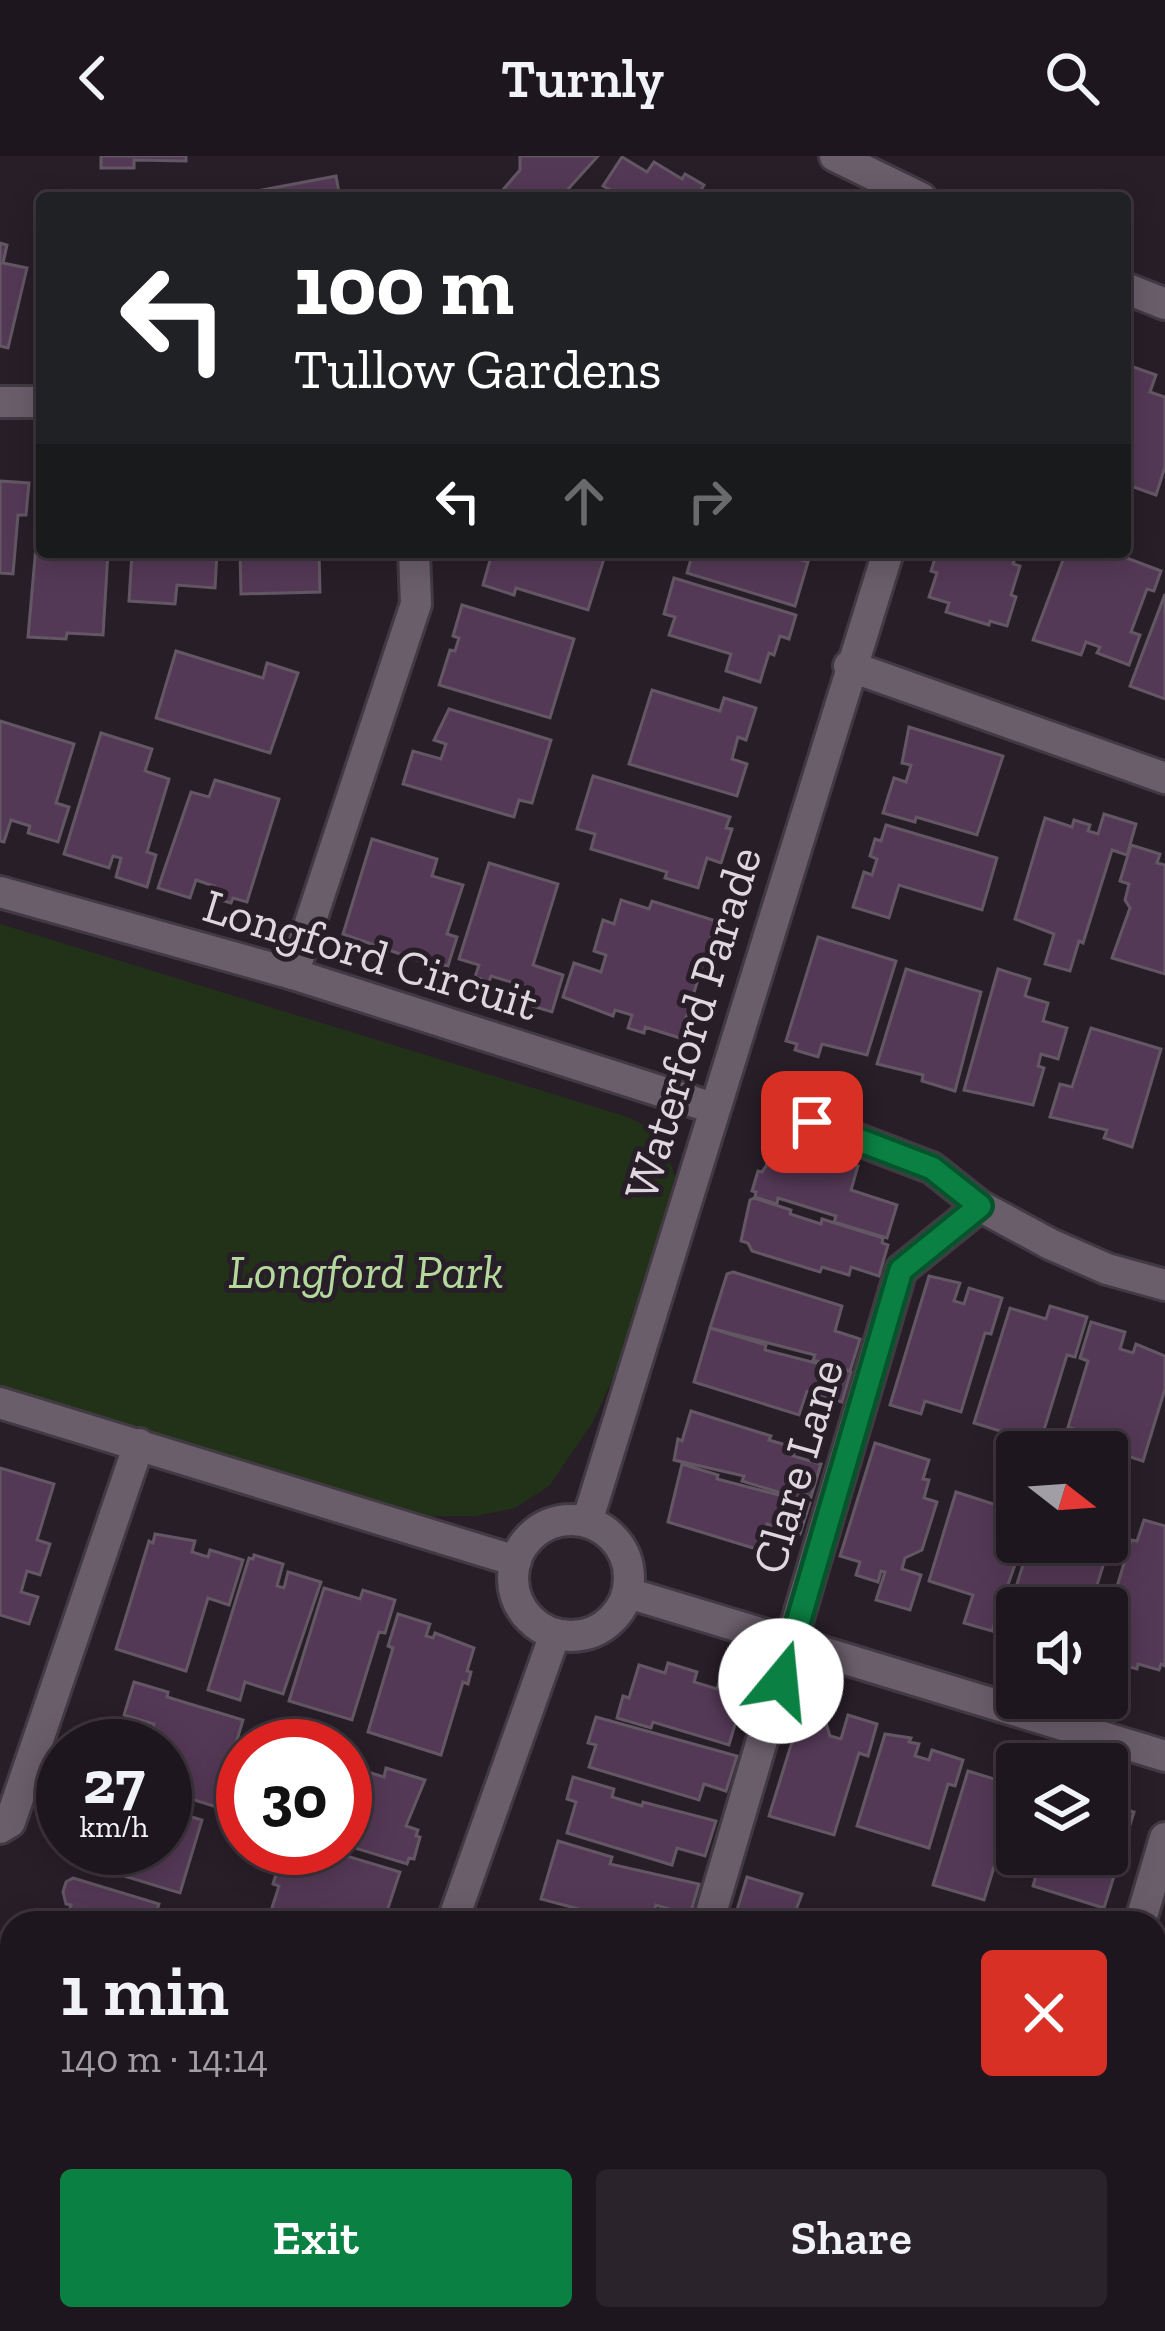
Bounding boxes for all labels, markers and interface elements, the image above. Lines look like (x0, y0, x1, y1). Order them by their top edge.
icon: back (60, 45, 126, 111)
icon: search (1039, 45, 1105, 111)
text: Turnly (501, 46, 664, 111)
text: 100 m (294, 235, 514, 336)
icon: left (96, 240, 252, 396)
text: Tullow Gardens (294, 337, 662, 402)
icon: left (425, 468, 491, 534)
icon: ahead (551, 468, 617, 534)
icon: right (677, 468, 743, 534)
street label: Waterford Parade (612, 840, 773, 1207)
street label: Longford Circuit (197, 877, 545, 1032)
pin (761, 1071, 863, 1173)
icon: arrive (779, 1089, 845, 1155)
park label: Longford Park (228, 1243, 504, 1300)
street label: Clare Lane (740, 1353, 855, 1580)
north arrow (996, 1431, 1128, 1563)
map controls (996, 1431, 1128, 1875)
button: sound (996, 1587, 1128, 1719)
position arrow (718, 1618, 844, 1744)
speed limit sign: 30 (216, 1719, 372, 1875)
button: layers (996, 1743, 1128, 1875)
text: 27 (83, 1746, 145, 1818)
text: km/h (80, 1809, 148, 1845)
text: 1 min (60, 1947, 229, 2033)
button: close (981, 1950, 1107, 2076)
text: 140 m · 14:14 (60, 2035, 268, 2082)
button: Exit (60, 2169, 572, 2307)
button: Share (596, 2169, 1107, 2307)

